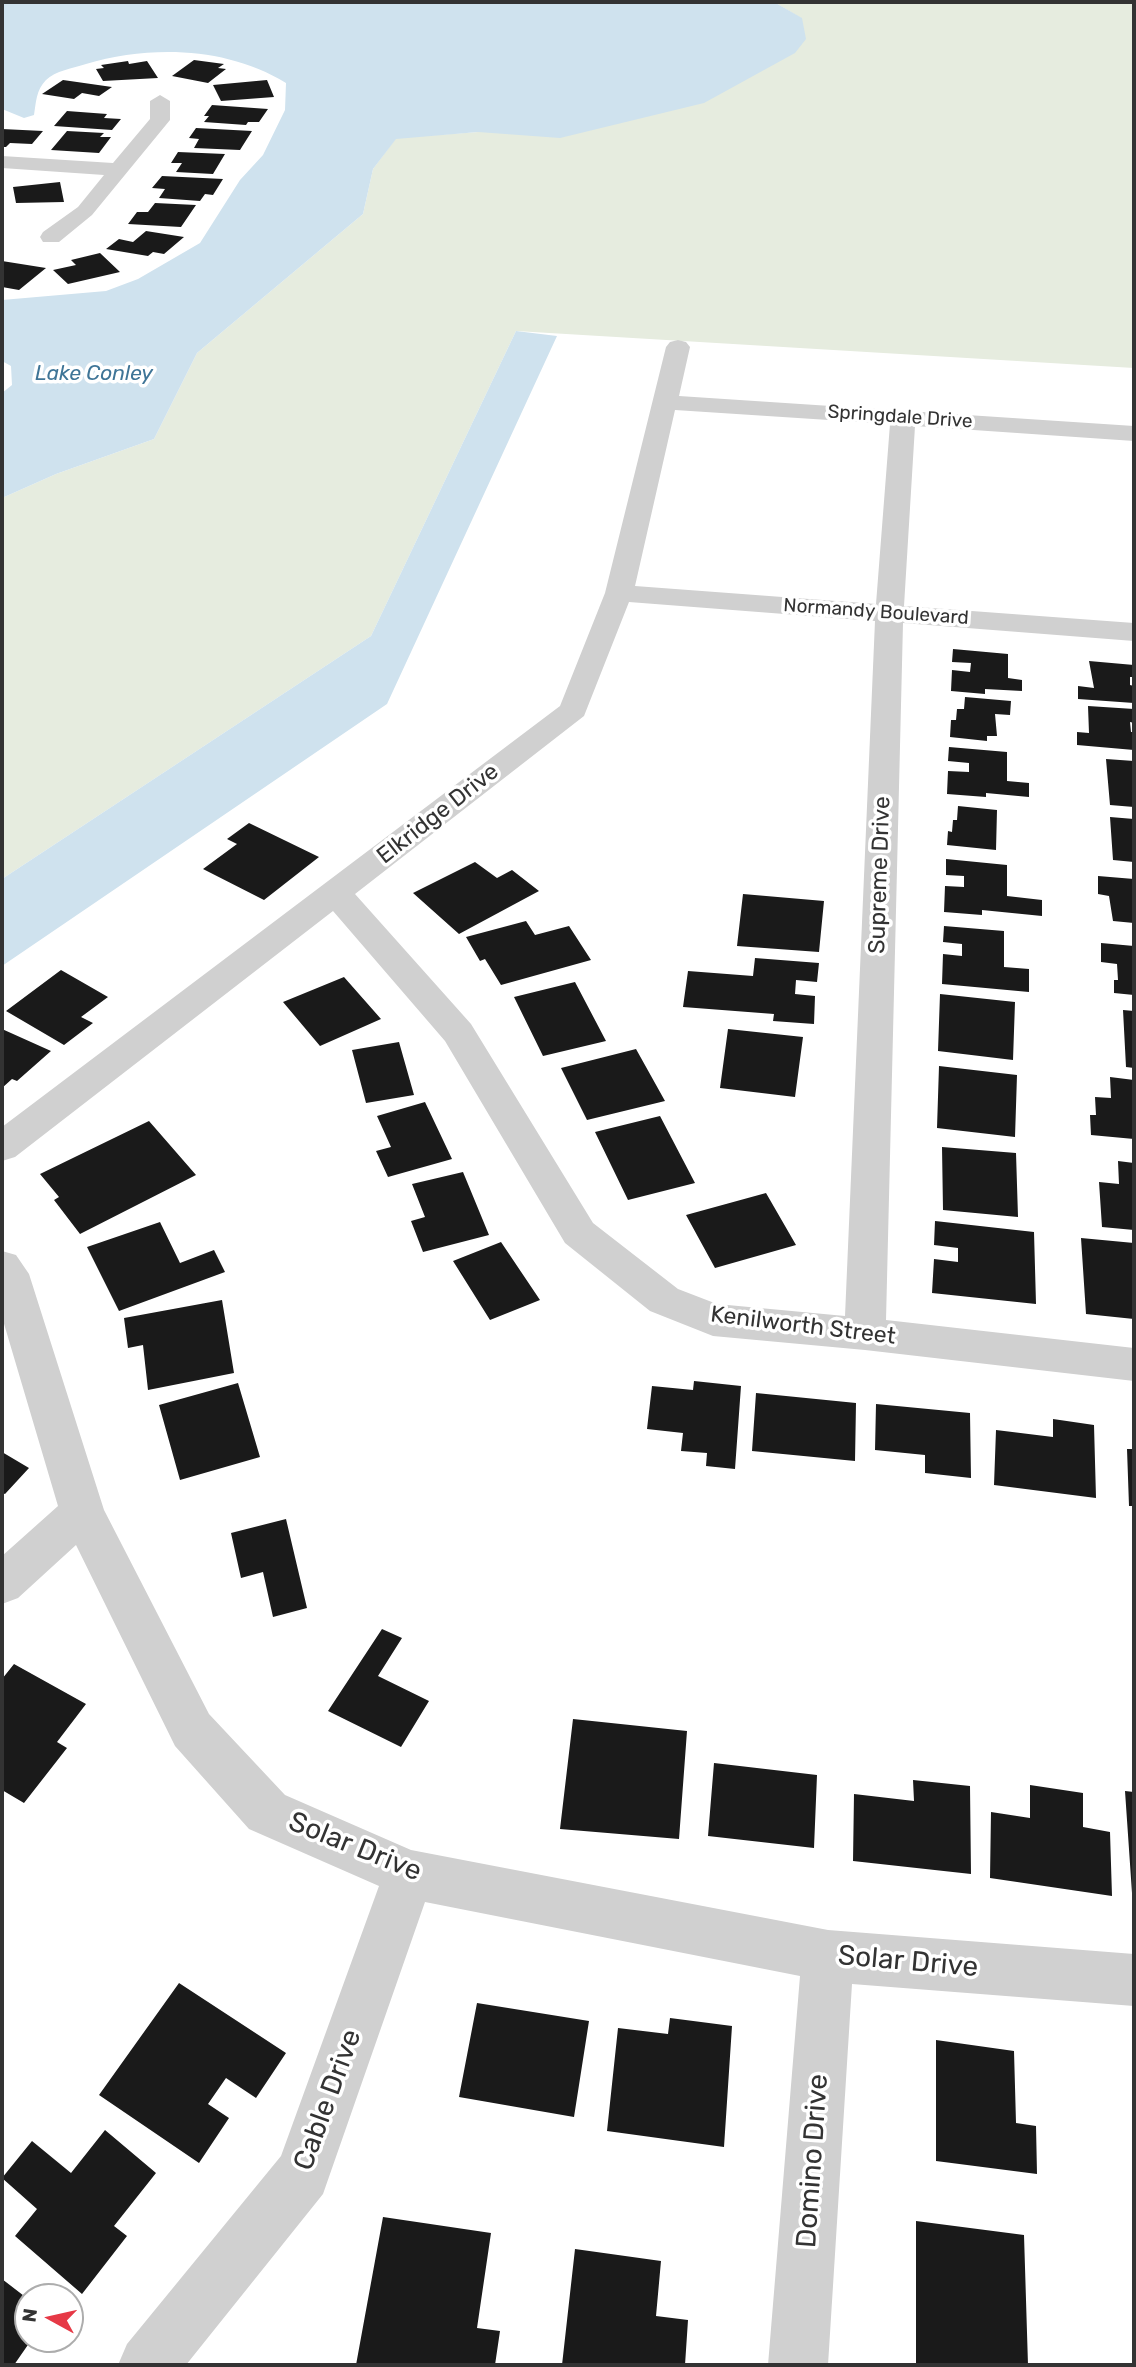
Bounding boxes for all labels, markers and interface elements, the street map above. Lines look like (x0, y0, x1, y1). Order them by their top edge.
water label: Lake Conley (35, 361, 153, 387)
street label: Springdale Drive (827, 401, 973, 433)
street label: Normandy Boulevard (783, 594, 969, 630)
street label: Elkridge Drive (372, 758, 504, 870)
street label: Supreme Drive (863, 796, 897, 954)
street label: Kenilworth Street (709, 1301, 897, 1351)
street label: Solar Drive (284, 1805, 426, 1889)
street label: Solar Drive (836, 1939, 980, 1985)
street label: Cable Drive (287, 2025, 369, 2175)
street label: Domino Drive (790, 2073, 836, 2249)
north arrow (14, 2283, 84, 2353)
text: N (17, 2307, 42, 2324)

